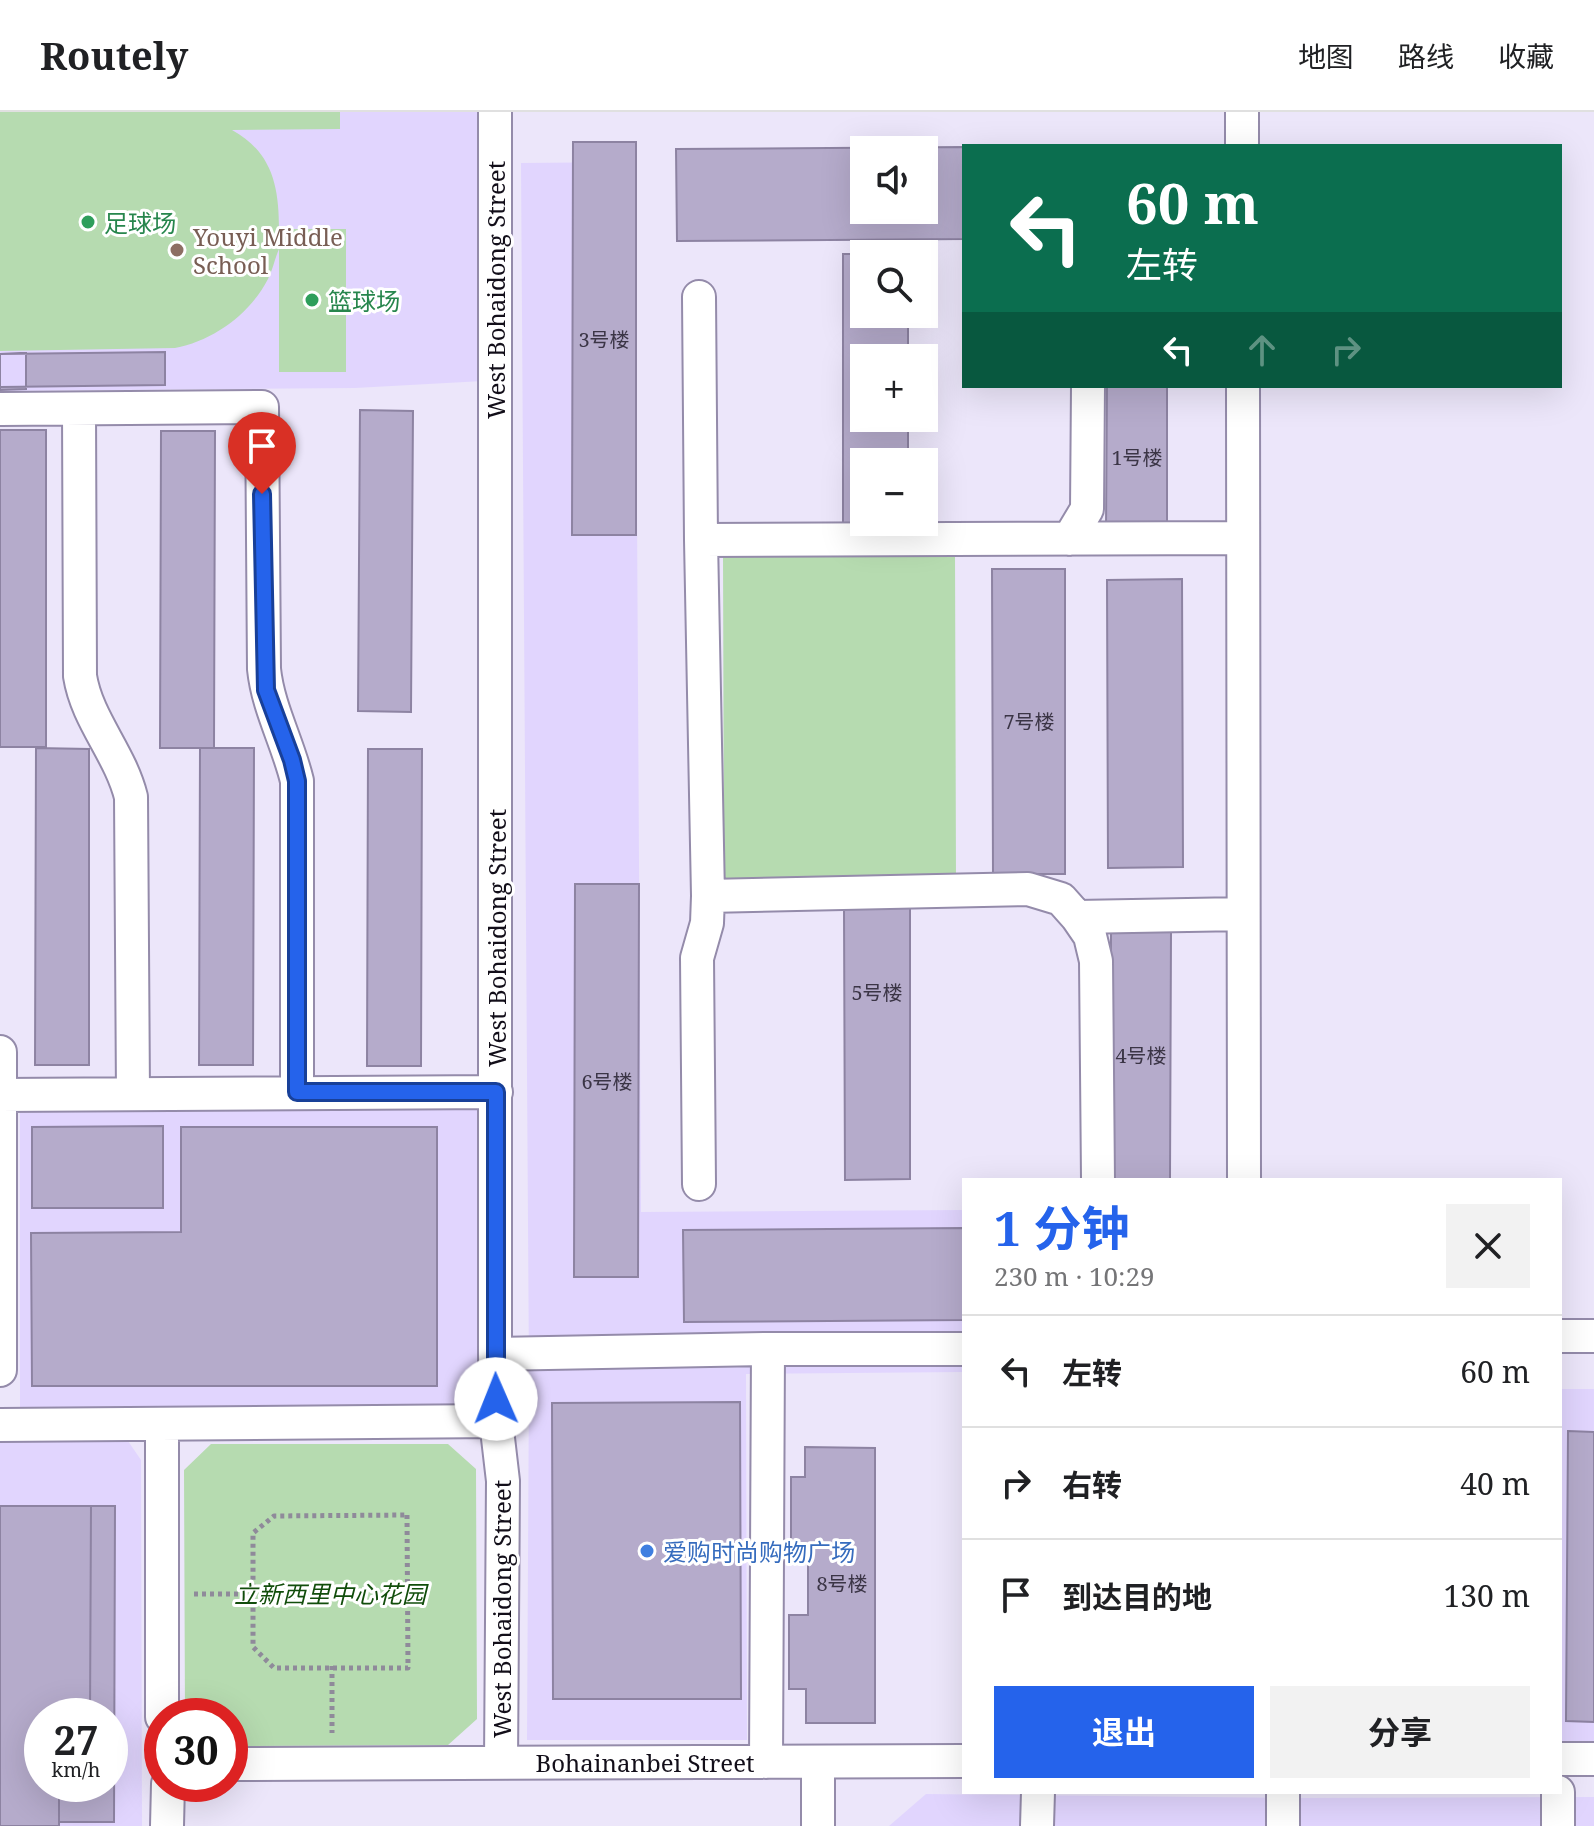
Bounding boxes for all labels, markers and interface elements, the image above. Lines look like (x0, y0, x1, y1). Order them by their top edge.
text: Routely (40, 29, 188, 81)
text: 地图 (1298, 37, 1354, 75)
text: 路线 (1398, 37, 1454, 75)
text: 收藏 (1498, 37, 1554, 75)
map controls (850, 136, 938, 536)
button: sound (850, 136, 938, 224)
street label: West Bohaidong Street (479, 161, 512, 419)
text: 60 m (1126, 164, 1259, 240)
icon: left (994, 176, 1098, 280)
place label: 足球场 (104, 206, 176, 239)
marker: 足球场 (79, 213, 97, 231)
place label: Youyi Middle School (192, 220, 343, 281)
button: search (850, 240, 938, 328)
text: 左转 (1126, 240, 1198, 289)
marker: Youyi Middle School (168, 241, 186, 259)
place label: 篮球场 (328, 284, 400, 317)
marker: 篮球场 (303, 291, 321, 309)
house number: 3号楼 (578, 326, 630, 353)
icon: left (1156, 328, 1200, 372)
icon: ahead (1240, 328, 1284, 372)
icon: right (1324, 328, 1368, 372)
button: + (850, 344, 938, 432)
pin (228, 412, 296, 494)
icon: arrive (240, 424, 284, 468)
house number: 1号楼 (1111, 444, 1163, 471)
button: − (850, 448, 938, 536)
house number: 7号楼 (1003, 708, 1055, 735)
street label: West Bohaidong Street (480, 809, 513, 1067)
house number: 5号楼 (851, 979, 903, 1006)
house number: 4号楼 (1115, 1042, 1167, 1069)
house number: 6号楼 (581, 1068, 633, 1095)
text: 1 分钟 (994, 1195, 1130, 1260)
button: close (1446, 1204, 1530, 1288)
text: 230 m · 10:29 (994, 1258, 1155, 1294)
icon: left (994, 1349, 1038, 1393)
text: 60 m (1460, 1351, 1530, 1392)
text: 左转 (1062, 1352, 1122, 1393)
position arrow (454, 1357, 538, 1441)
icon: right (994, 1461, 1038, 1505)
text: 40 m (1460, 1463, 1530, 1504)
text: 右转 (1062, 1464, 1122, 1505)
street label: West Bohaidong Street (485, 1480, 518, 1738)
place label: 爱购时尚购物广场 (663, 1535, 855, 1568)
marker: 爱购时尚购物广场 (638, 1542, 656, 1560)
house number: 8号楼 (816, 1570, 868, 1597)
icon: arrive (994, 1573, 1038, 1617)
text: 130 m (1444, 1575, 1530, 1616)
text: 到达目的地 (1062, 1576, 1212, 1617)
park label: 立新西里中心花园 (234, 1577, 429, 1610)
button: 退出 (994, 1686, 1254, 1778)
button: 分享 (1270, 1686, 1530, 1778)
speed limit sign: 30 (144, 1698, 248, 1802)
text: 27 (53, 1712, 99, 1767)
street label: Bohainanbei Street (536, 1746, 754, 1779)
text: km/h (51, 1756, 101, 1783)

